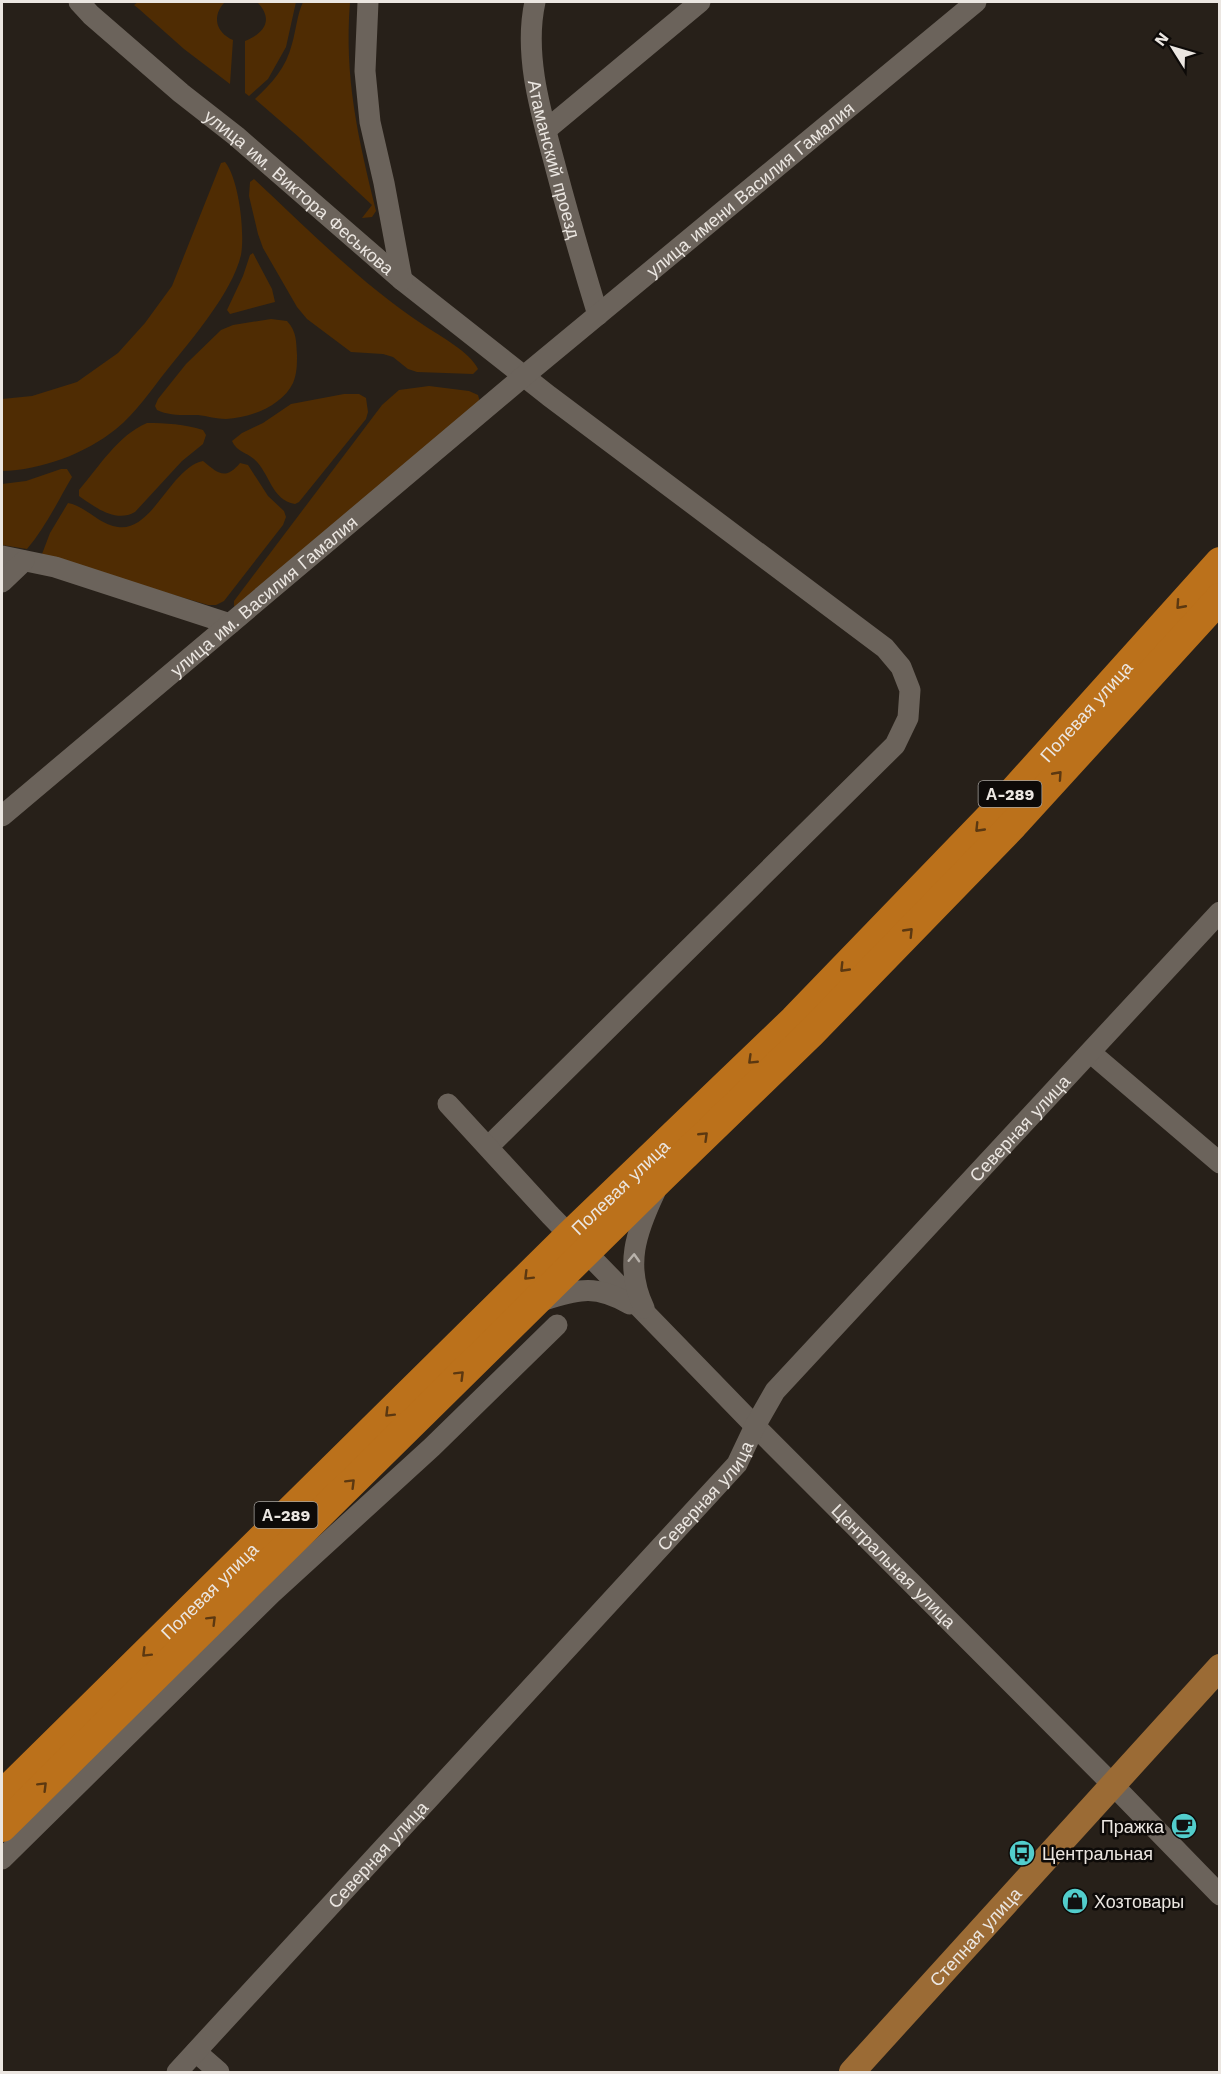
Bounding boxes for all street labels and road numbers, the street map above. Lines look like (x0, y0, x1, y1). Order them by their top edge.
street label: Атаманский проезд (524, 78, 585, 241)
street label: улица имени Василия Гамалия (642, 97, 858, 281)
street label: улица им. Виктора Феськова (200, 105, 399, 279)
street label: улица им. Василия Гамалия (166, 511, 361, 680)
street label: Полевая улица (1035, 656, 1137, 766)
road number: А-289 (978, 781, 1042, 807)
street label: Северная улица (965, 1070, 1075, 1186)
street label: Полевая улица (567, 1134, 674, 1239)
street label: Северная улица (652, 1437, 757, 1555)
street label: Центральная улица (828, 1499, 961, 1633)
road number: А-289 (254, 1502, 318, 1528)
street label: Полевая улица (156, 1538, 263, 1643)
street label: Северная улица (323, 1796, 433, 1912)
street label: Степная улица (925, 1882, 1026, 1990)

